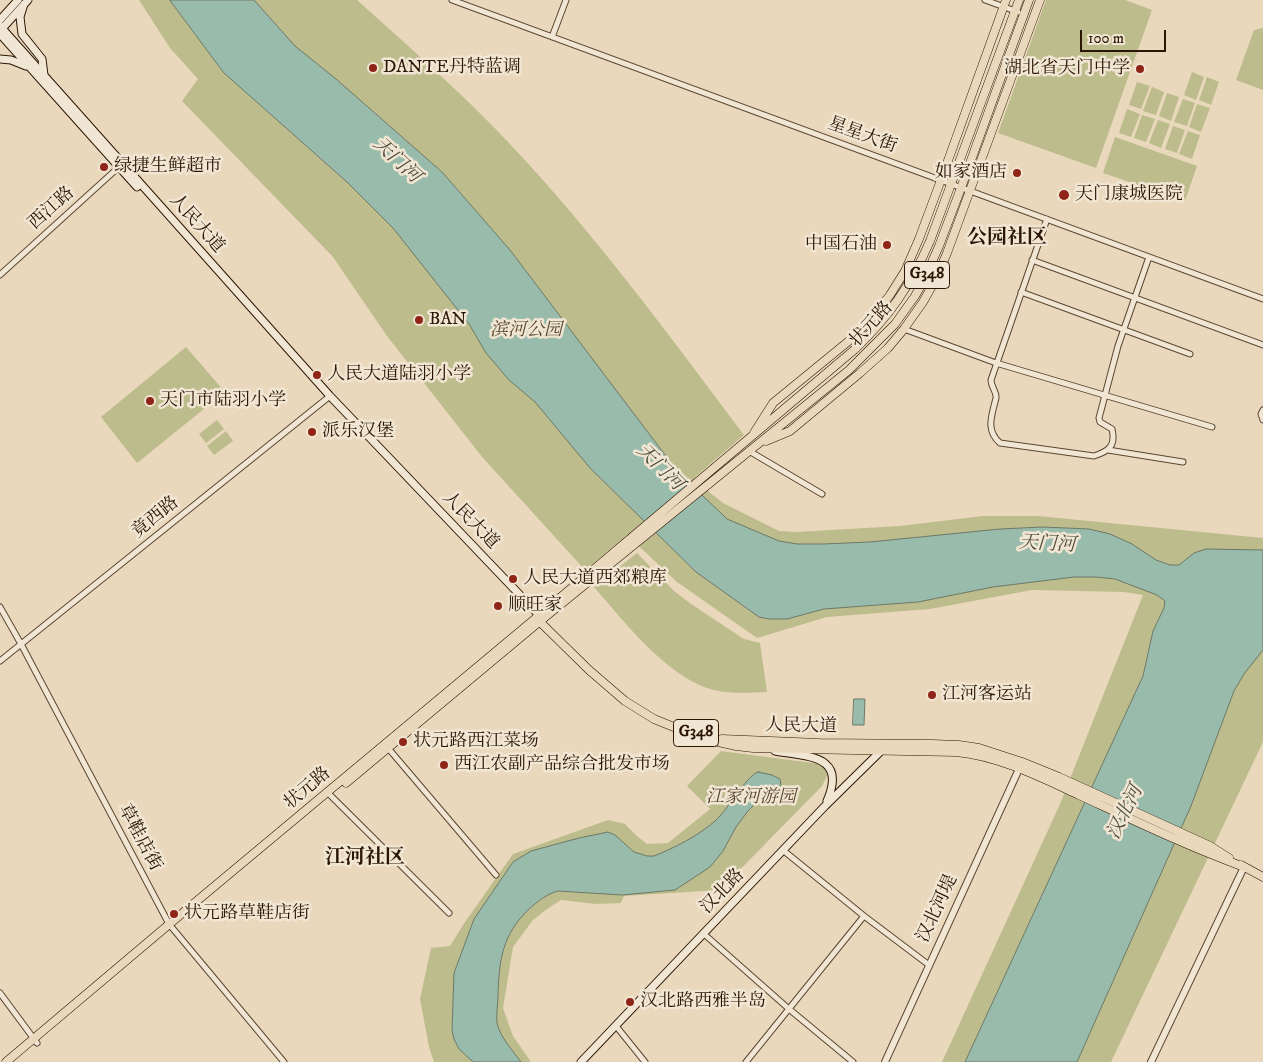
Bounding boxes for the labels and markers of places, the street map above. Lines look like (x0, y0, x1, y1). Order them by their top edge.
place label: DANTE丹特蓝调 (383, 57, 521, 79)
place label: 湖北省天门中学 (1004, 58, 1130, 80)
marker: DANTE丹特蓝调 (367, 62, 379, 74)
marker: 湖北省天门中学 (1134, 63, 1146, 75)
place label: 绿捷生鲜超市 (114, 156, 222, 178)
marker: 绿捷生鲜超市 (98, 161, 110, 173)
place label: 如家酒店 (935, 162, 1007, 184)
marker: 如家酒店 (1011, 167, 1023, 179)
place label: 天门康城医院 (1075, 184, 1183, 206)
marker: 天门康城医院 (1057, 188, 1071, 202)
place label: 中国石油 (805, 234, 877, 256)
marker: 中国石油 (881, 239, 893, 251)
place label: BAN (429, 309, 467, 331)
marker: BAN (413, 314, 425, 326)
place label: 人民大道陆羽小学 (327, 364, 471, 386)
marker: 人民大道陆羽小学 (311, 369, 323, 381)
place label: 天门市陆羽小学 (160, 390, 286, 412)
marker: 天门市陆羽小学 (144, 395, 156, 407)
place label: 派乐汉堡 (322, 421, 394, 443)
marker: 派乐汉堡 (306, 426, 318, 438)
place label: 人民大道西郊粮库 (523, 568, 667, 590)
marker: 人民大道西郊粮库 (507, 573, 519, 585)
place label: 顺旺家 (508, 595, 562, 617)
marker: 顺旺家 (492, 600, 504, 612)
place label: 江河客运站 (942, 684, 1032, 706)
marker: 江河客运站 (926, 689, 938, 701)
place label: 状元路西江菜场 (413, 731, 539, 753)
marker: 状元路西江菜场 (397, 736, 409, 748)
place label: 西江农副产品综合批发市场 (454, 754, 670, 776)
marker: 西江农副产品综合批发市场 (438, 759, 450, 771)
place label: 状元路草鞋店街 (184, 903, 310, 925)
marker: 状元路草鞋店街 (168, 908, 180, 920)
place label: 汉北路西雅半岛 (640, 991, 766, 1013)
marker: 汉北路西雅半岛 (624, 996, 636, 1008)

